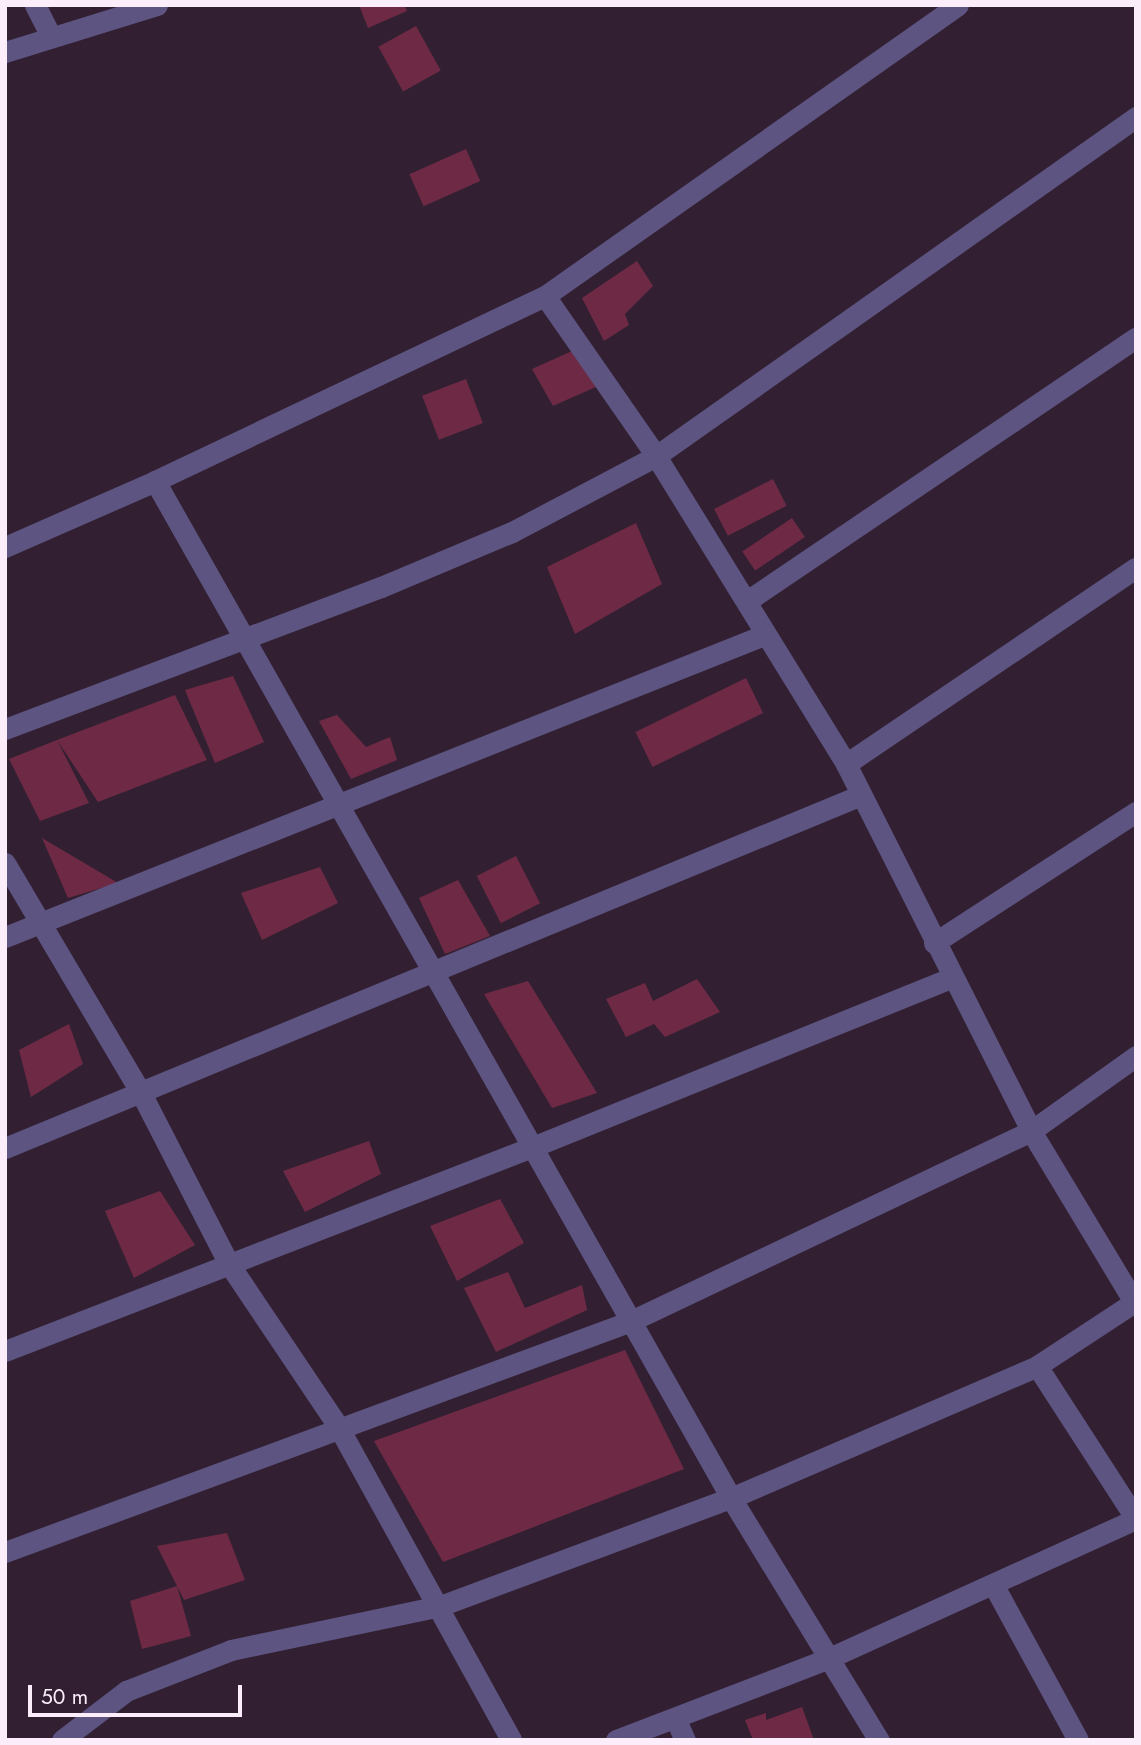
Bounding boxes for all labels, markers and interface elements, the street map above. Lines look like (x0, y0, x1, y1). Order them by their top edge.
scale bar (32, 1672, 245, 1716)
text: 50 m (41, 1682, 88, 1712)

